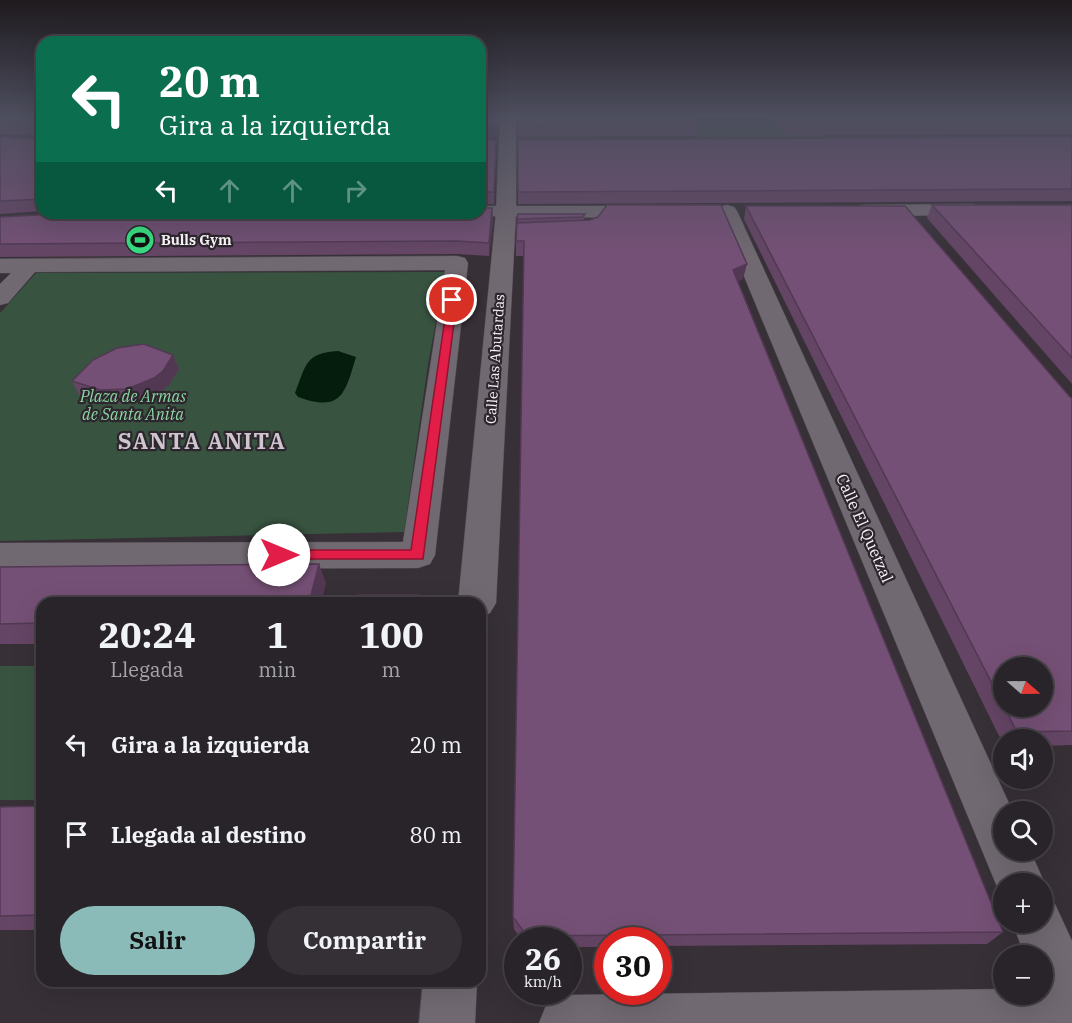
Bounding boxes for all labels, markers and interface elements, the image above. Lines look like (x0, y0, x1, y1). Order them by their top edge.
text: 20 m (159, 54, 260, 109)
icon: left (60, 60, 138, 138)
text: Gira a la izquierda (159, 107, 391, 142)
icon: left (150, 174, 183, 207)
icon: ahead (213, 174, 246, 207)
icon: ahead (276, 174, 309, 207)
icon: right (339, 174, 372, 207)
sports icon: Bulls Gym (124, 224, 156, 256)
place label: Bulls Gym (161, 231, 232, 249)
pin (426, 274, 477, 325)
icon: arrive (435, 283, 468, 316)
street label: Calle Las Abutardas (481, 293, 509, 425)
park label: Plaza de Armas de Santa Anita (79, 386, 186, 424)
district label: SANTA ANITA (118, 426, 286, 455)
street label: Calle El Quetzal (832, 471, 898, 586)
position arrow (247, 523, 311, 587)
text: 20:24 (98, 611, 196, 658)
text: 1 (266, 611, 288, 658)
text: 100 (359, 611, 424, 658)
text: Llegada (110, 656, 184, 683)
text: min (258, 656, 296, 683)
text: m (382, 656, 401, 683)
north arrow (993, 657, 1053, 717)
map controls (993, 657, 1053, 1005)
icon: left (60, 728, 93, 761)
button: sound (993, 729, 1053, 789)
text: Gira a la izquierda (111, 730, 310, 759)
text: 20 m (410, 730, 462, 759)
button: search (993, 801, 1053, 861)
icon: arrive (60, 818, 93, 851)
text: Llegada al destino (111, 820, 306, 849)
text: 80 m (410, 820, 462, 849)
button: + (993, 873, 1053, 933)
button: Salir (60, 906, 255, 975)
button: Compartir (267, 906, 462, 975)
speed limit sign: 30 (594, 927, 672, 1005)
text: 26 (525, 939, 561, 978)
button: − (993, 945, 1053, 1005)
text: km/h (524, 972, 562, 991)

